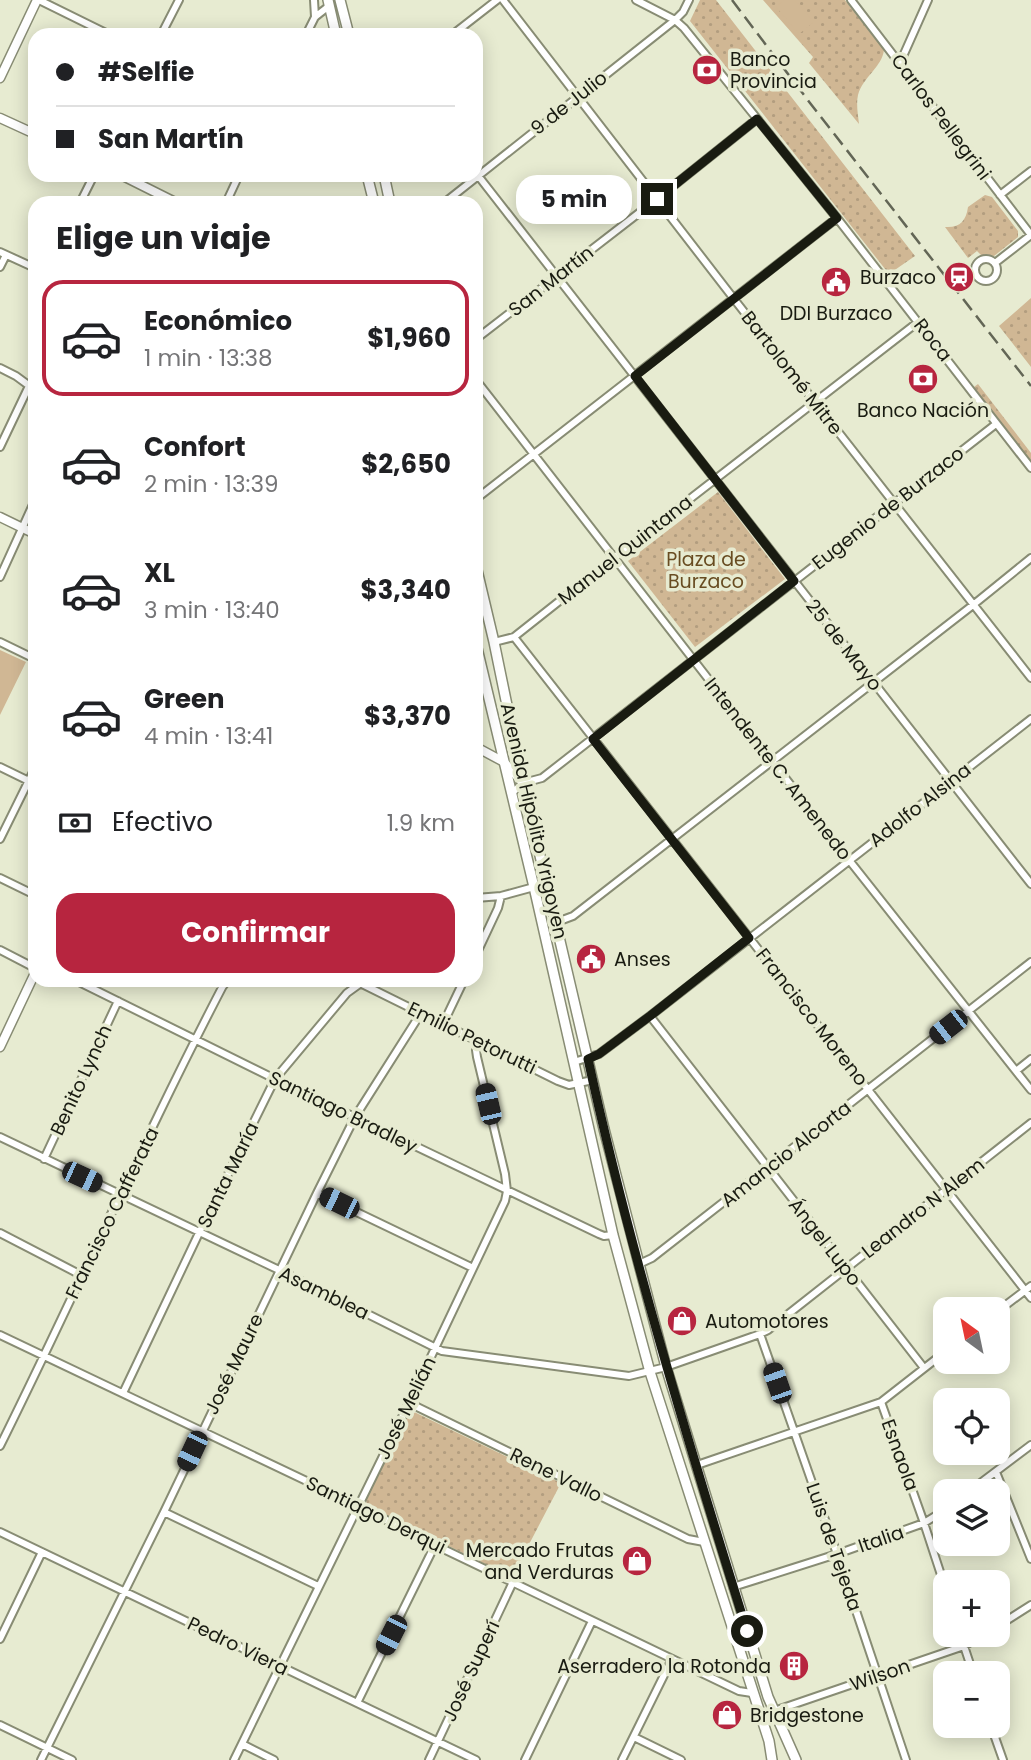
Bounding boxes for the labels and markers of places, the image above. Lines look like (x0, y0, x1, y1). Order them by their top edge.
place label: Banco Provincia (730, 46, 817, 95)
bank icon: Banco Provincia (690, 53, 724, 87)
station icon: Burzaco (942, 260, 976, 294)
place label: Burzaco (860, 264, 936, 291)
public building icon: DDI Burzaco (819, 265, 853, 299)
place label: DDI Burzaco (780, 300, 892, 327)
bank icon: Banco Nación (906, 362, 940, 396)
place label: Banco Nación (857, 397, 989, 424)
public building icon: Anses (574, 942, 608, 976)
place label: Anses (614, 946, 671, 973)
shop icon: Automotores (665, 1304, 699, 1338)
place label: Automotores (705, 1308, 829, 1335)
place label: Mercado Frutas and Verduras (466, 1537, 614, 1586)
shop icon: Mercado Frutas and Verduras (620, 1544, 654, 1578)
building icon: Aserradero la Rotonda (777, 1649, 811, 1683)
place label: Aserradero la Rotonda (557, 1653, 771, 1680)
shop icon: Bridgestone (710, 1698, 744, 1732)
place label: Bridgestone (750, 1702, 864, 1729)

